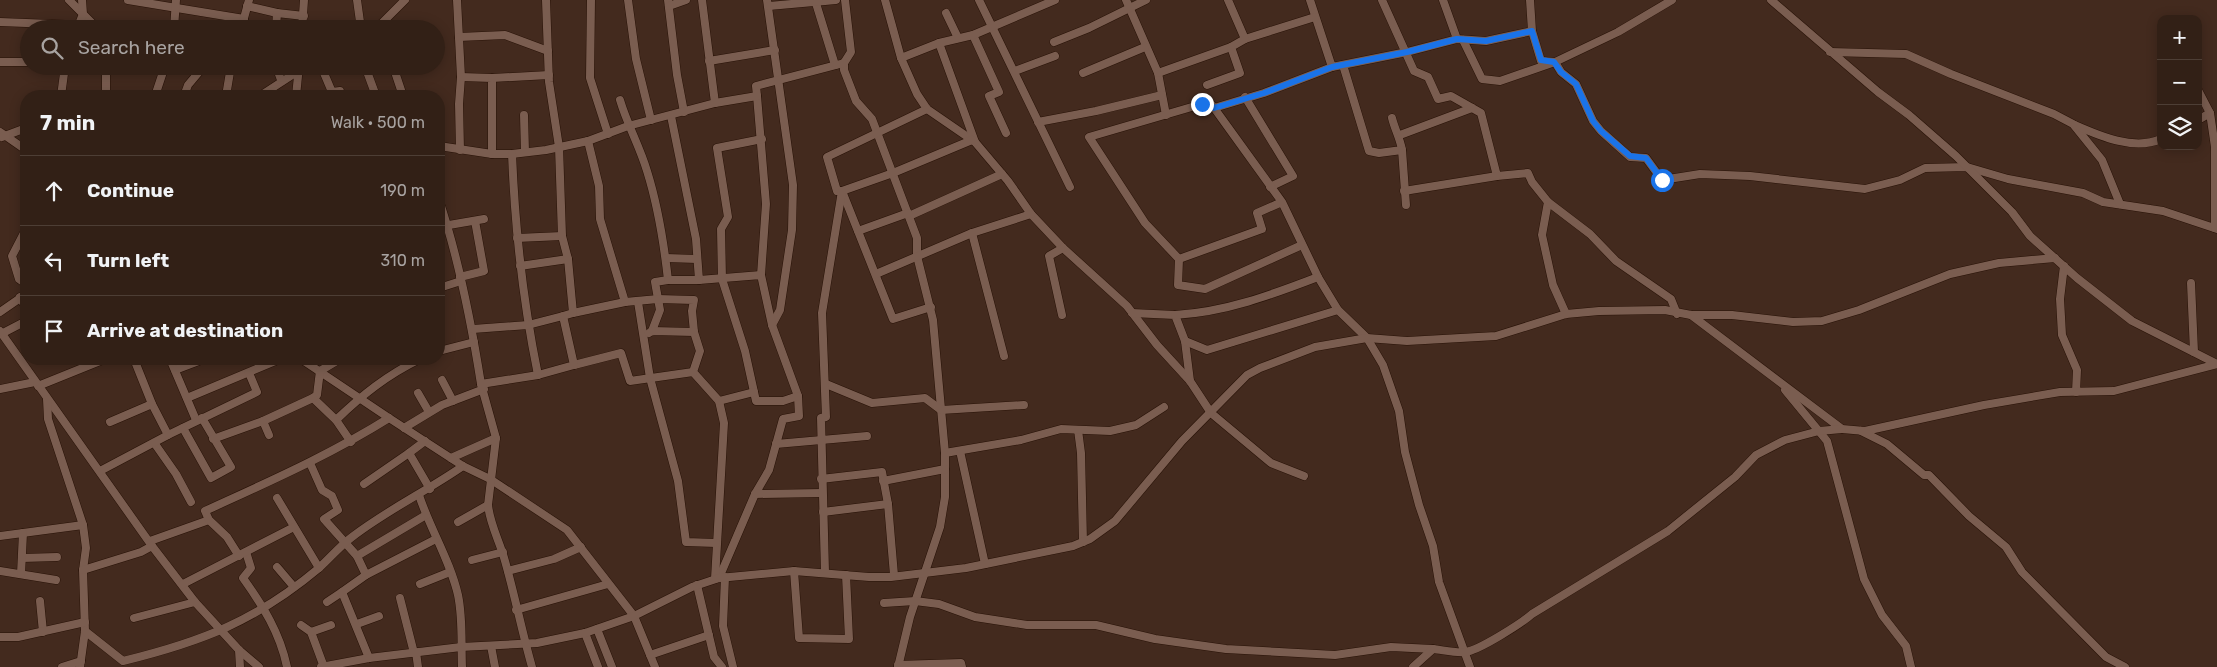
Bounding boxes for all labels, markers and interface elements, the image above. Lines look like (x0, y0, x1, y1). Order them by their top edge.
map controls (2157, 15, 2202, 150)
button: + (2157, 15, 2202, 60)
search box (20, 20, 445, 75)
icon: search (38, 34, 66, 62)
text: Search here (78, 36, 185, 59)
button: − (2157, 60, 2202, 105)
route end (1191, 93, 1214, 116)
button: layers (2157, 105, 2202, 150)
text: 7 min (40, 110, 95, 135)
text: Walk · 500 m (331, 113, 425, 132)
route start (1651, 169, 1674, 192)
icon: ahead (40, 177, 68, 205)
text: Continue (87, 179, 174, 202)
text: 190 m (380, 181, 425, 200)
icon: left (40, 247, 68, 275)
text: Turn left (87, 249, 169, 272)
text: 310 m (381, 251, 425, 270)
icon: arrive (40, 317, 68, 345)
text: Arrive at destination (87, 319, 283, 342)

